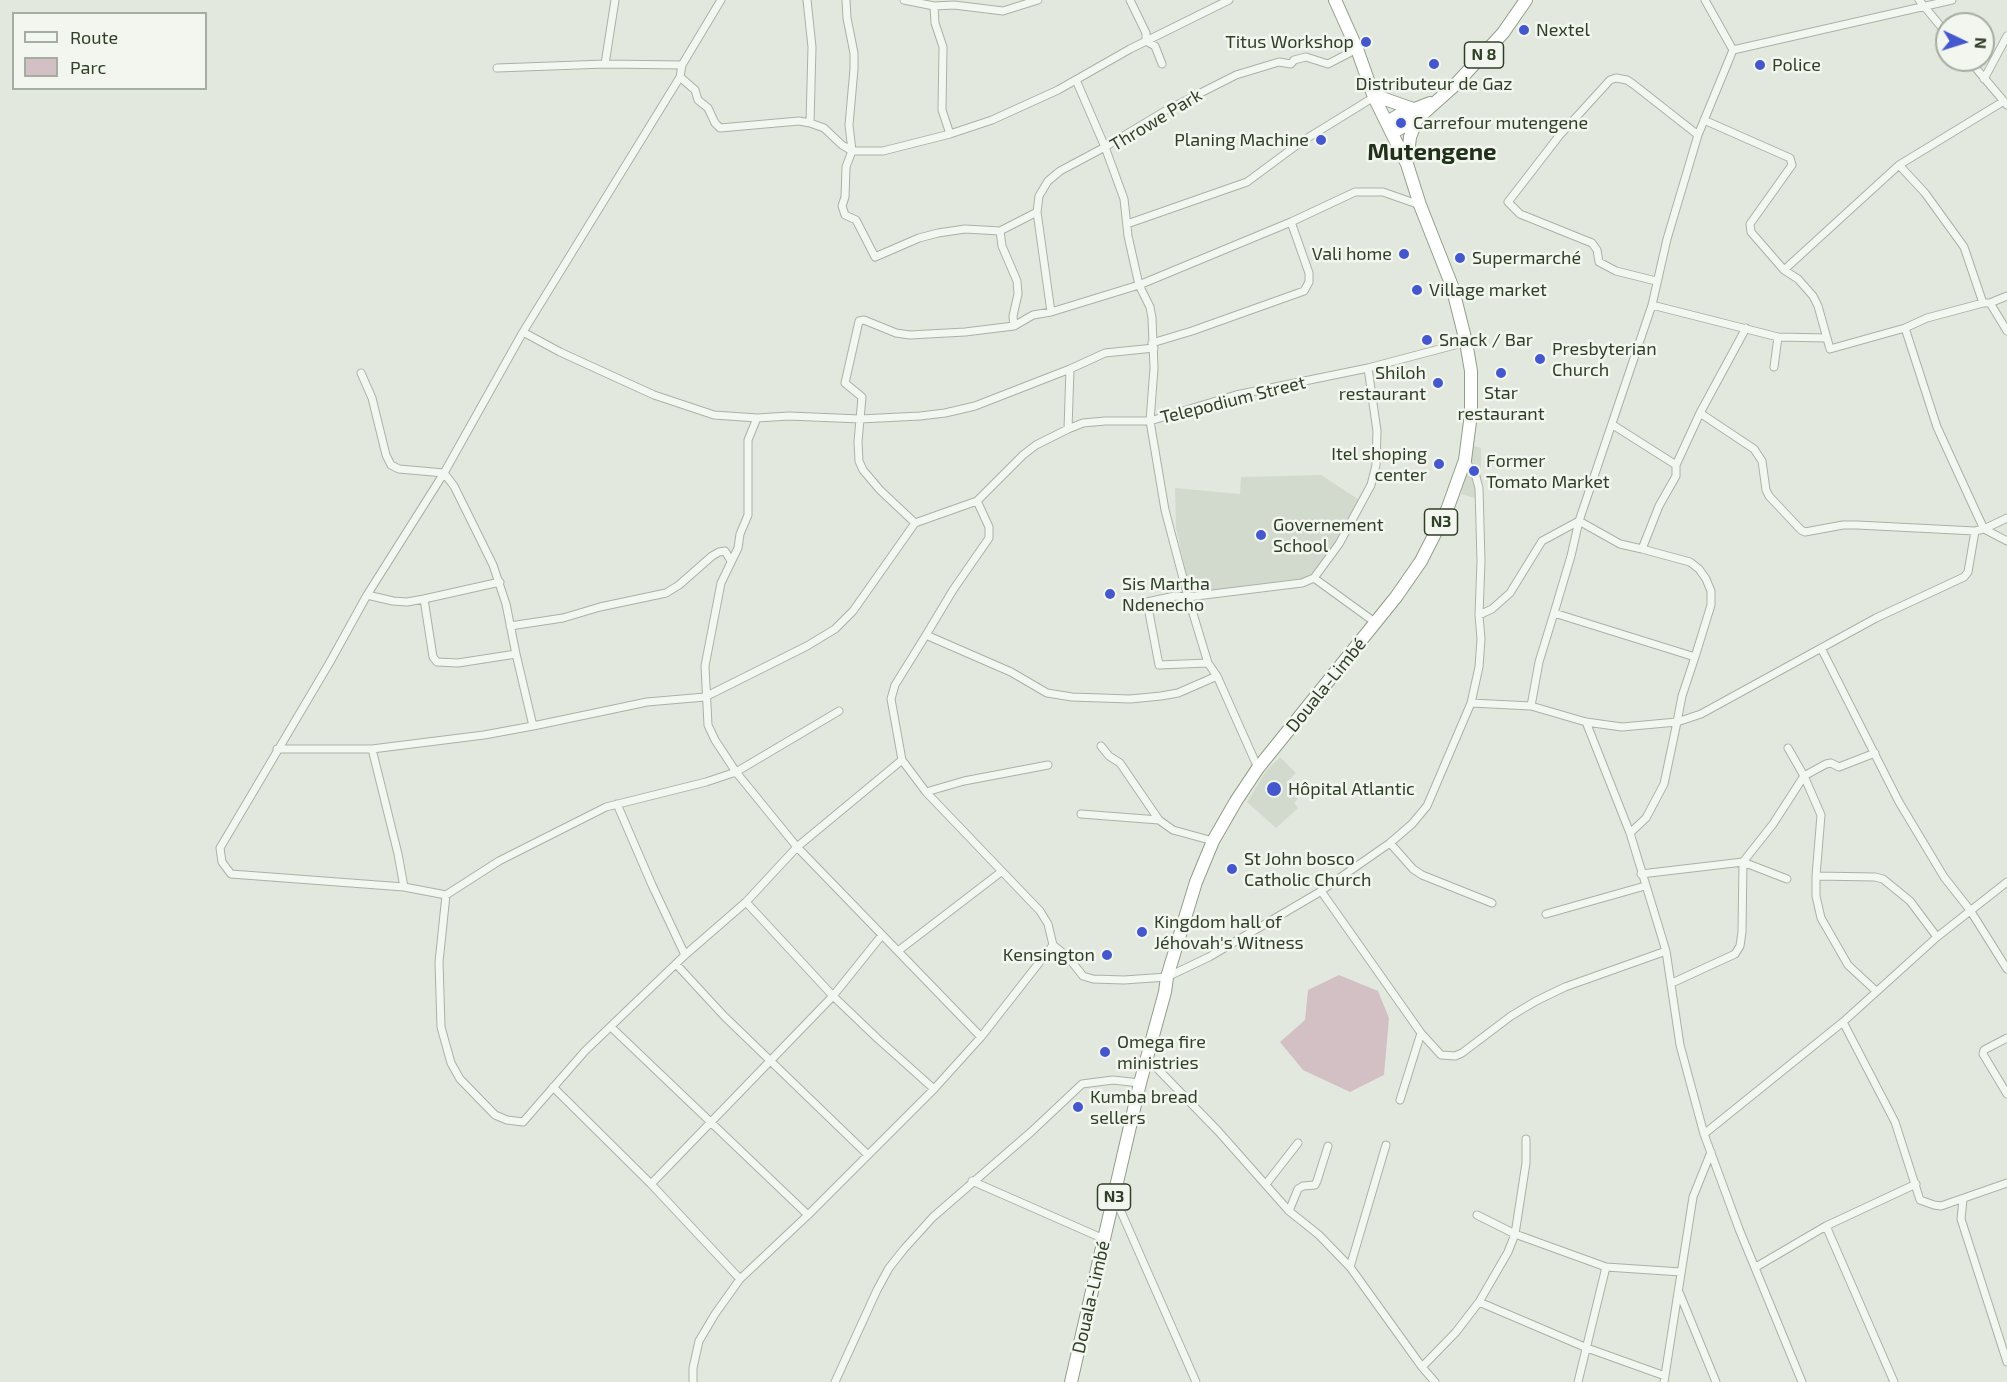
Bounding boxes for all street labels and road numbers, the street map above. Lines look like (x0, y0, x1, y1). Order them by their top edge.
road number: N 8 (1464, 42, 1504, 68)
street label: Throwe Park (1106, 84, 1206, 156)
street label: Telepodium Street (1158, 372, 1308, 428)
road number: N3 (1424, 509, 1458, 535)
street label: Douala-Limbé (1281, 634, 1371, 736)
road number: N3 (1098, 1184, 1130, 1210)
street label: Douala-Limbé (1068, 1239, 1114, 1355)

